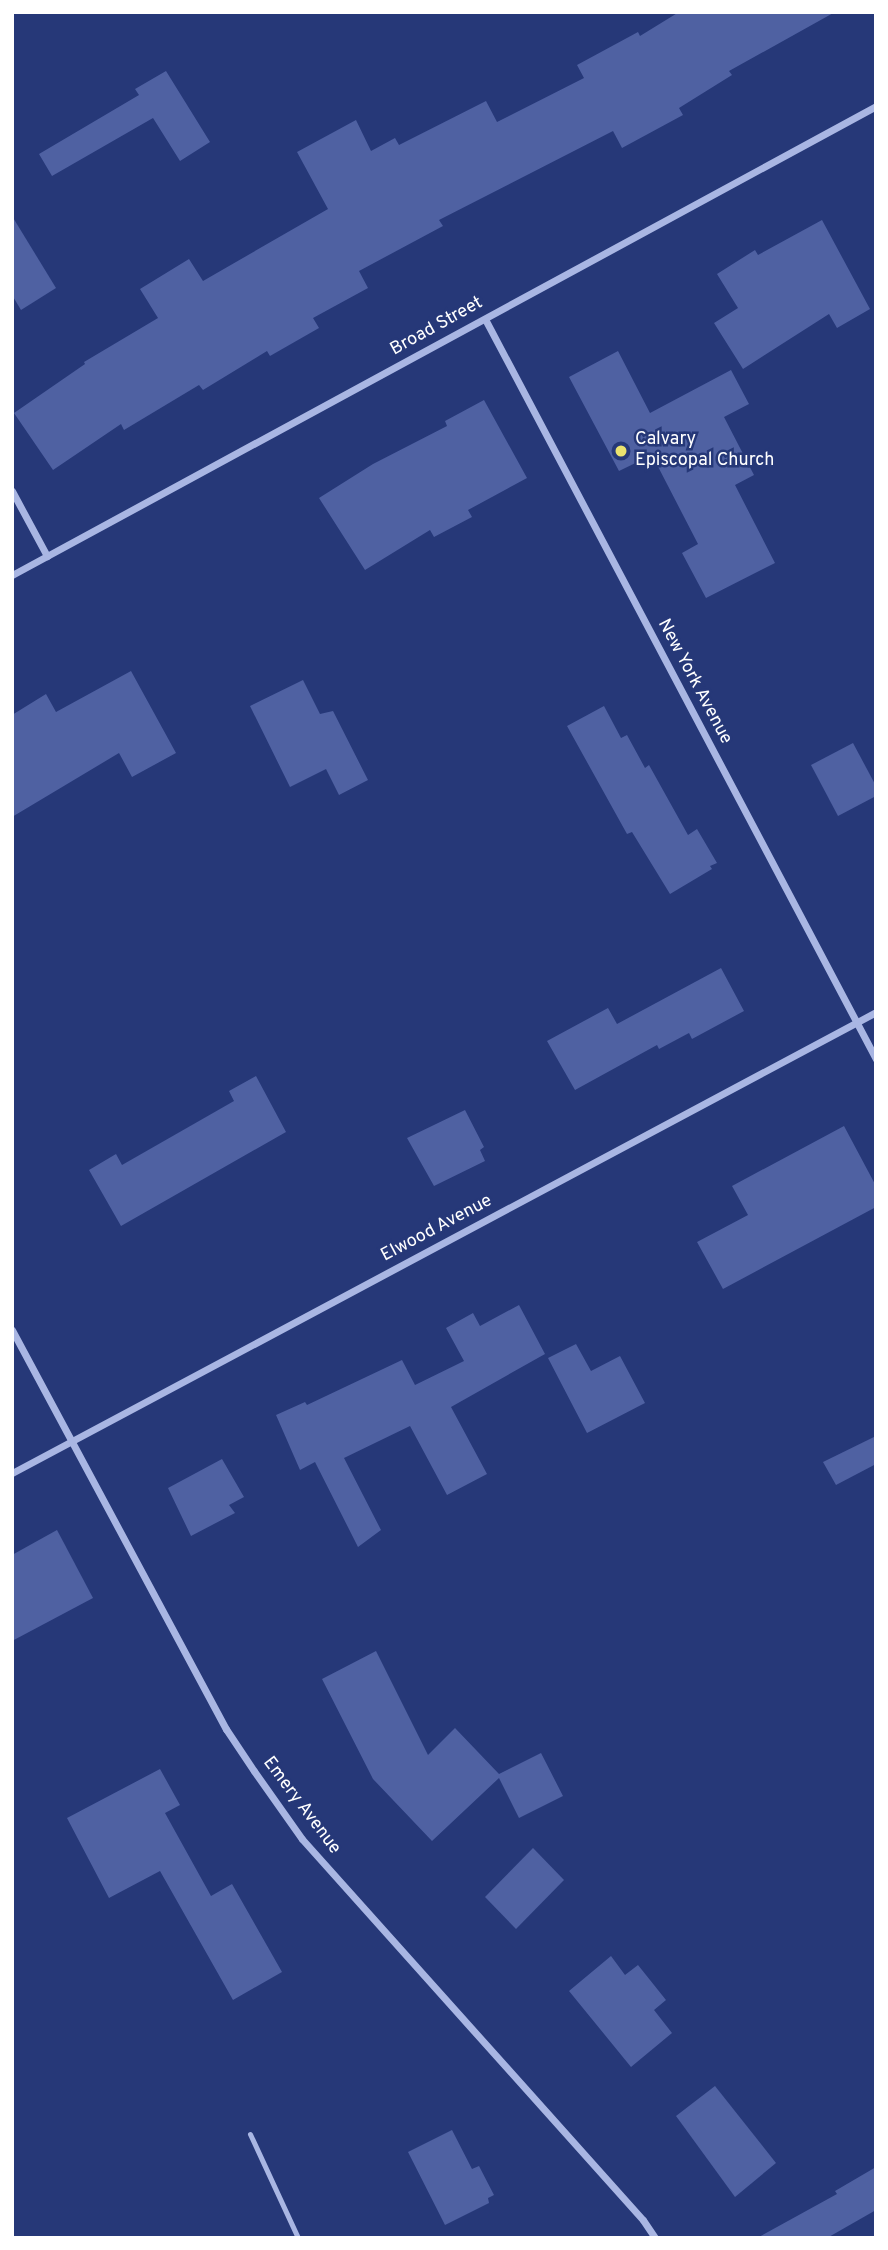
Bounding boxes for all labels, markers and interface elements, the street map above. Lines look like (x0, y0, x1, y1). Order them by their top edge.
street label: Broad Street (387, 293, 487, 361)
place label: Calvary Episcopal Church (635, 430, 774, 472)
marker: Calvary Episcopal Church (613, 443, 629, 459)
street label: New York Avenue (652, 615, 736, 749)
street label: Elwood Avenue (377, 1191, 497, 1267)
street label: Emery Avenue (257, 1753, 345, 1859)

